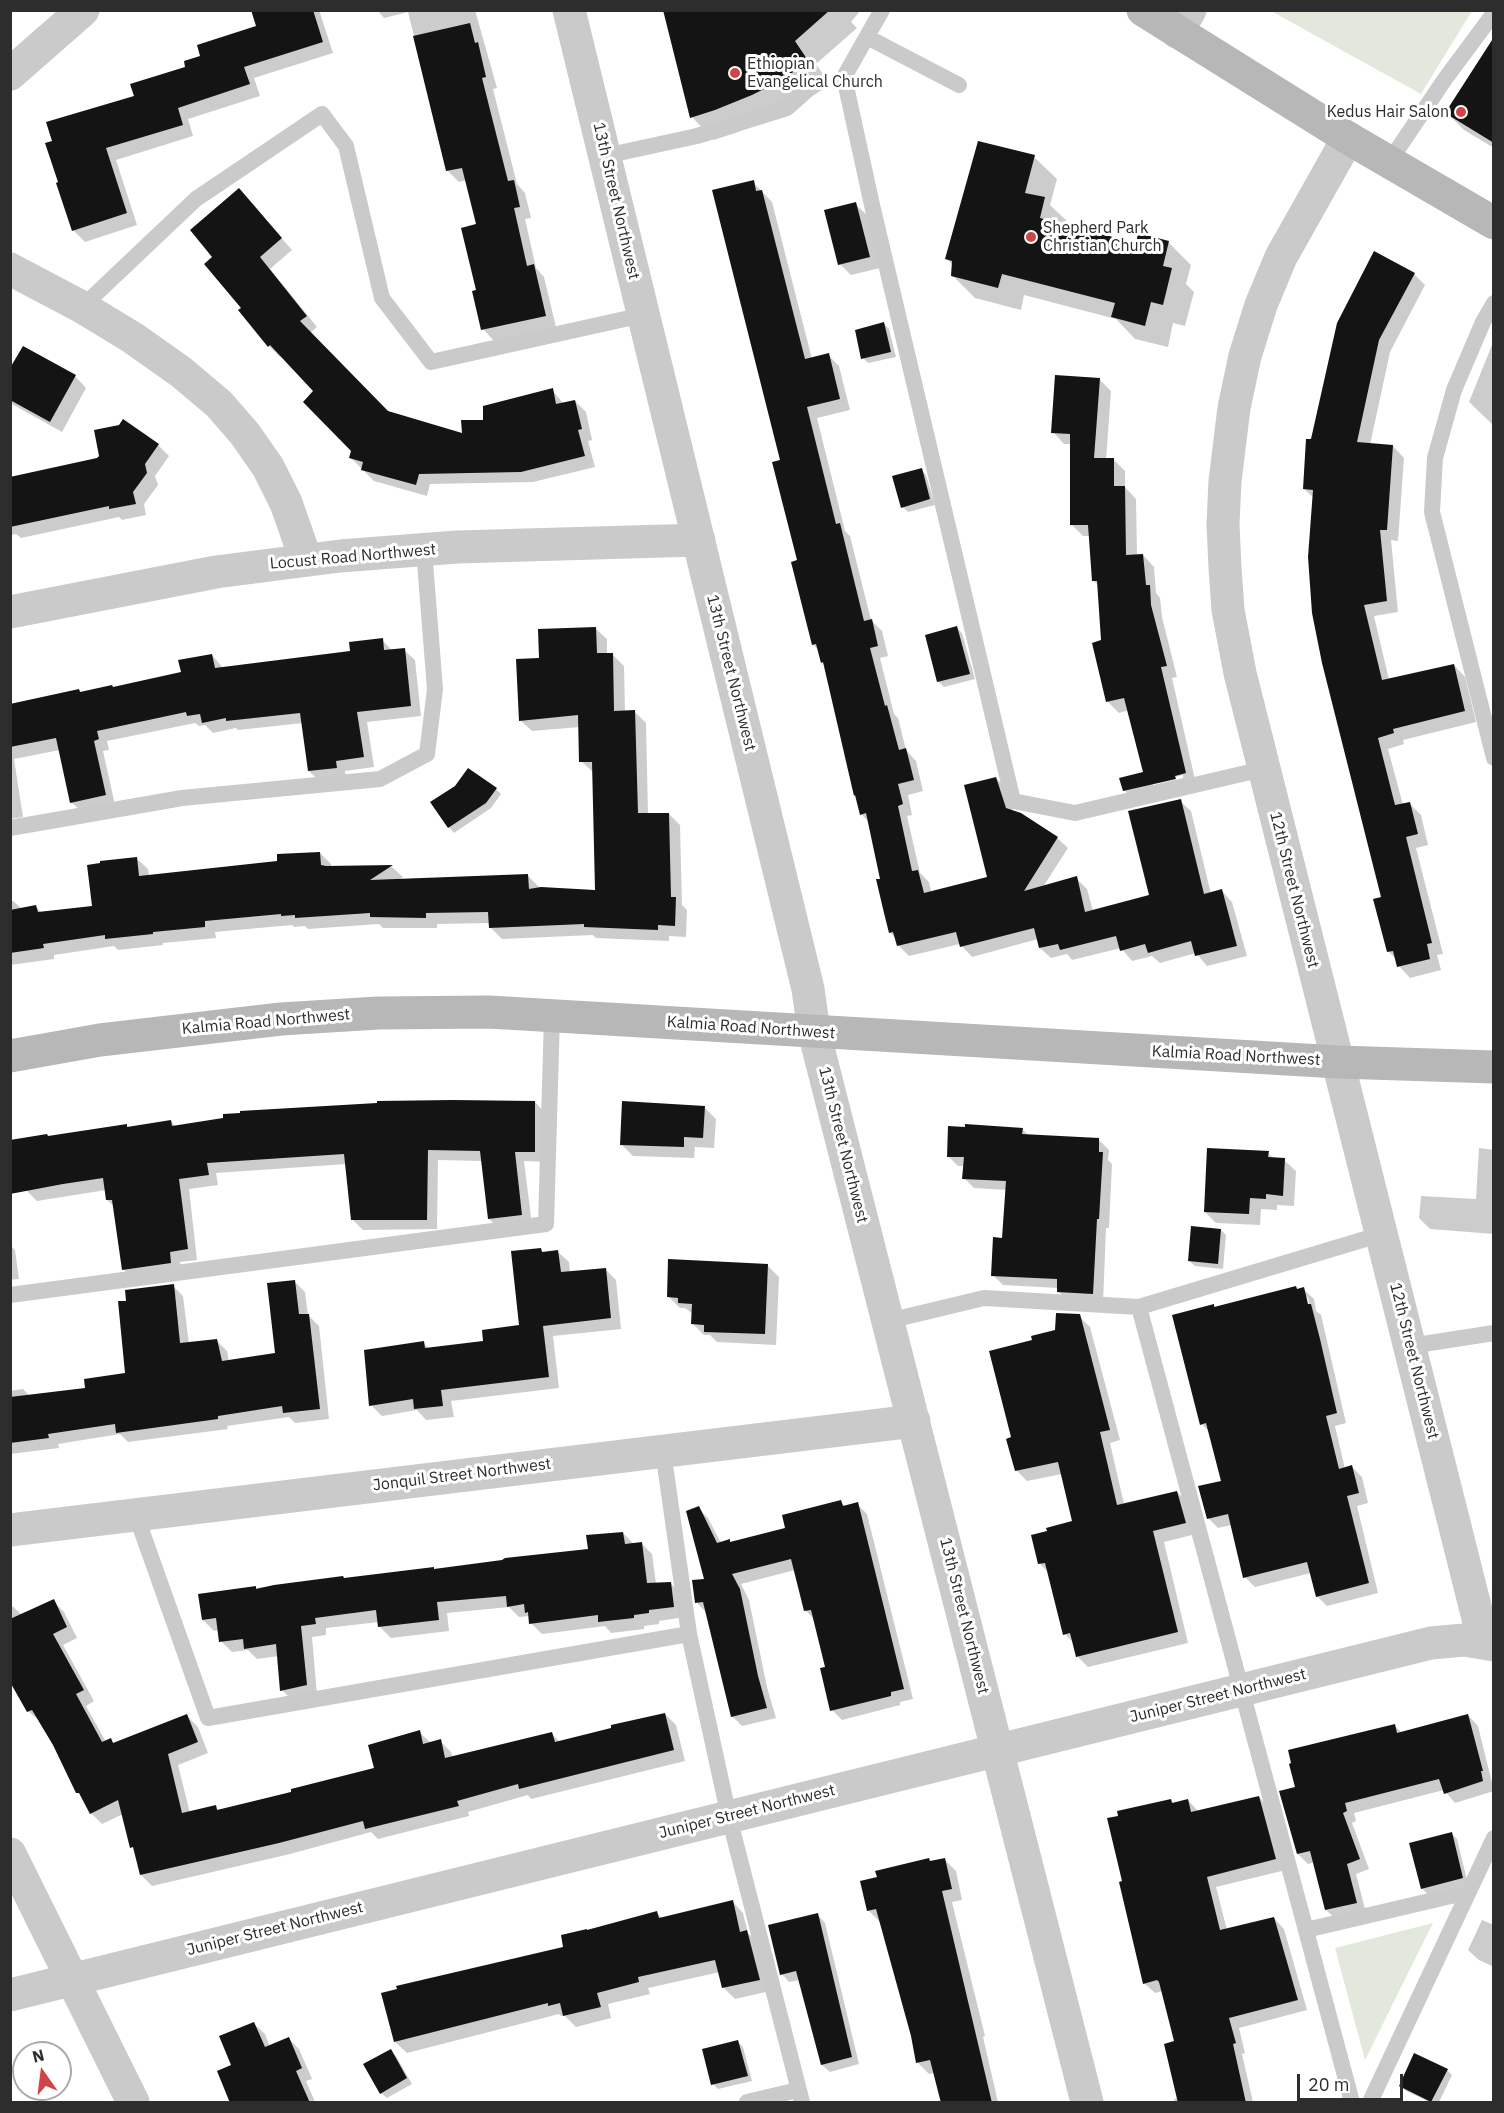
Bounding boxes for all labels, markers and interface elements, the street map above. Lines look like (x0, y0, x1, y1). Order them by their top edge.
place label: Ethiopian Evangelical Church (747, 54, 883, 92)
marker: Ethiopian Evangelical Church (728, 66, 742, 80)
place label: Kedus Hair Salon (1327, 102, 1449, 122)
marker: Kedus Hair Salon (1454, 105, 1468, 119)
street label: 13th Street Northwest (589, 121, 643, 281)
place label: Shepherd Park Christian Church (1043, 218, 1162, 256)
marker: Shepherd Park Christian Church (1024, 230, 1038, 244)
street label: Locust Road Northwest (269, 540, 437, 574)
street label: 13th Street Northwest (702, 593, 760, 753)
street label: 12th Street Northwest (1265, 810, 1323, 970)
street label: Kalmia Road Northwest (181, 1005, 351, 1039)
street label: Kalmia Road Northwest (666, 1013, 836, 1043)
street label: Kalmia Road Northwest (1151, 1042, 1321, 1070)
street label: 13th Street Northwest (814, 1065, 872, 1225)
street label: 12th Street Northwest (1385, 1281, 1443, 1441)
street label: Jonquil Street Northwest (372, 1455, 552, 1495)
street label: 13th Street Northwest (935, 1536, 993, 1696)
street label: Juniper Street Northwest (1128, 1665, 1308, 1727)
street label: Juniper Street Northwest (657, 1781, 837, 1843)
street label: Juniper Street Northwest (185, 1898, 365, 1960)
north arrow (12, 2041, 72, 2101)
text: N (30, 2044, 46, 2067)
scale bar (1300, 2062, 1406, 2100)
text: 20 m (1308, 2073, 1350, 2096)

